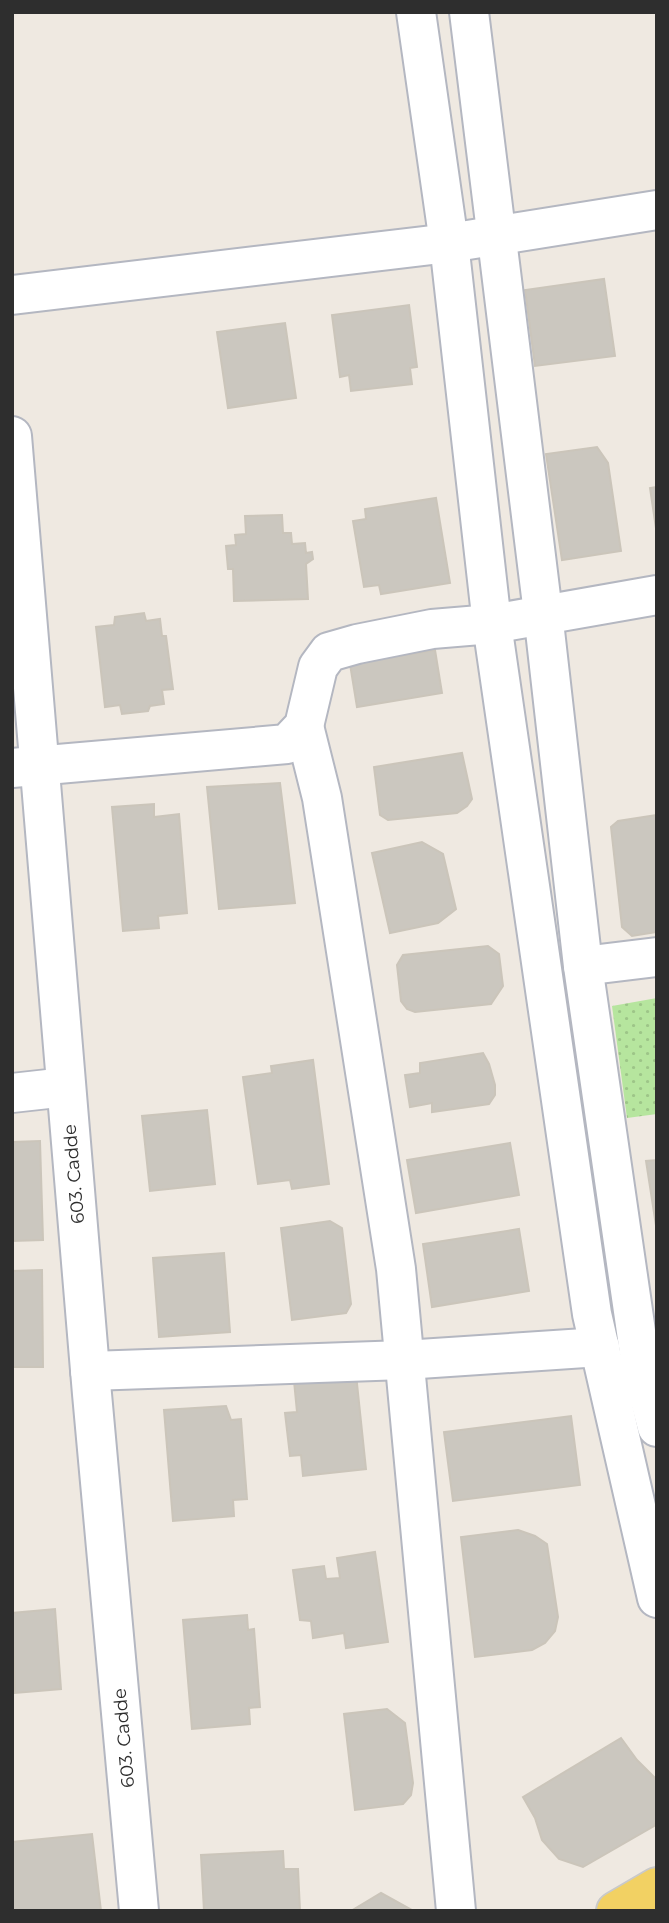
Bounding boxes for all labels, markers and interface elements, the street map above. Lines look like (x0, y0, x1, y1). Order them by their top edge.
street label: 603. Cadde (59, 1123, 89, 1225)
street label: 603. Cadde (109, 1687, 139, 1789)

